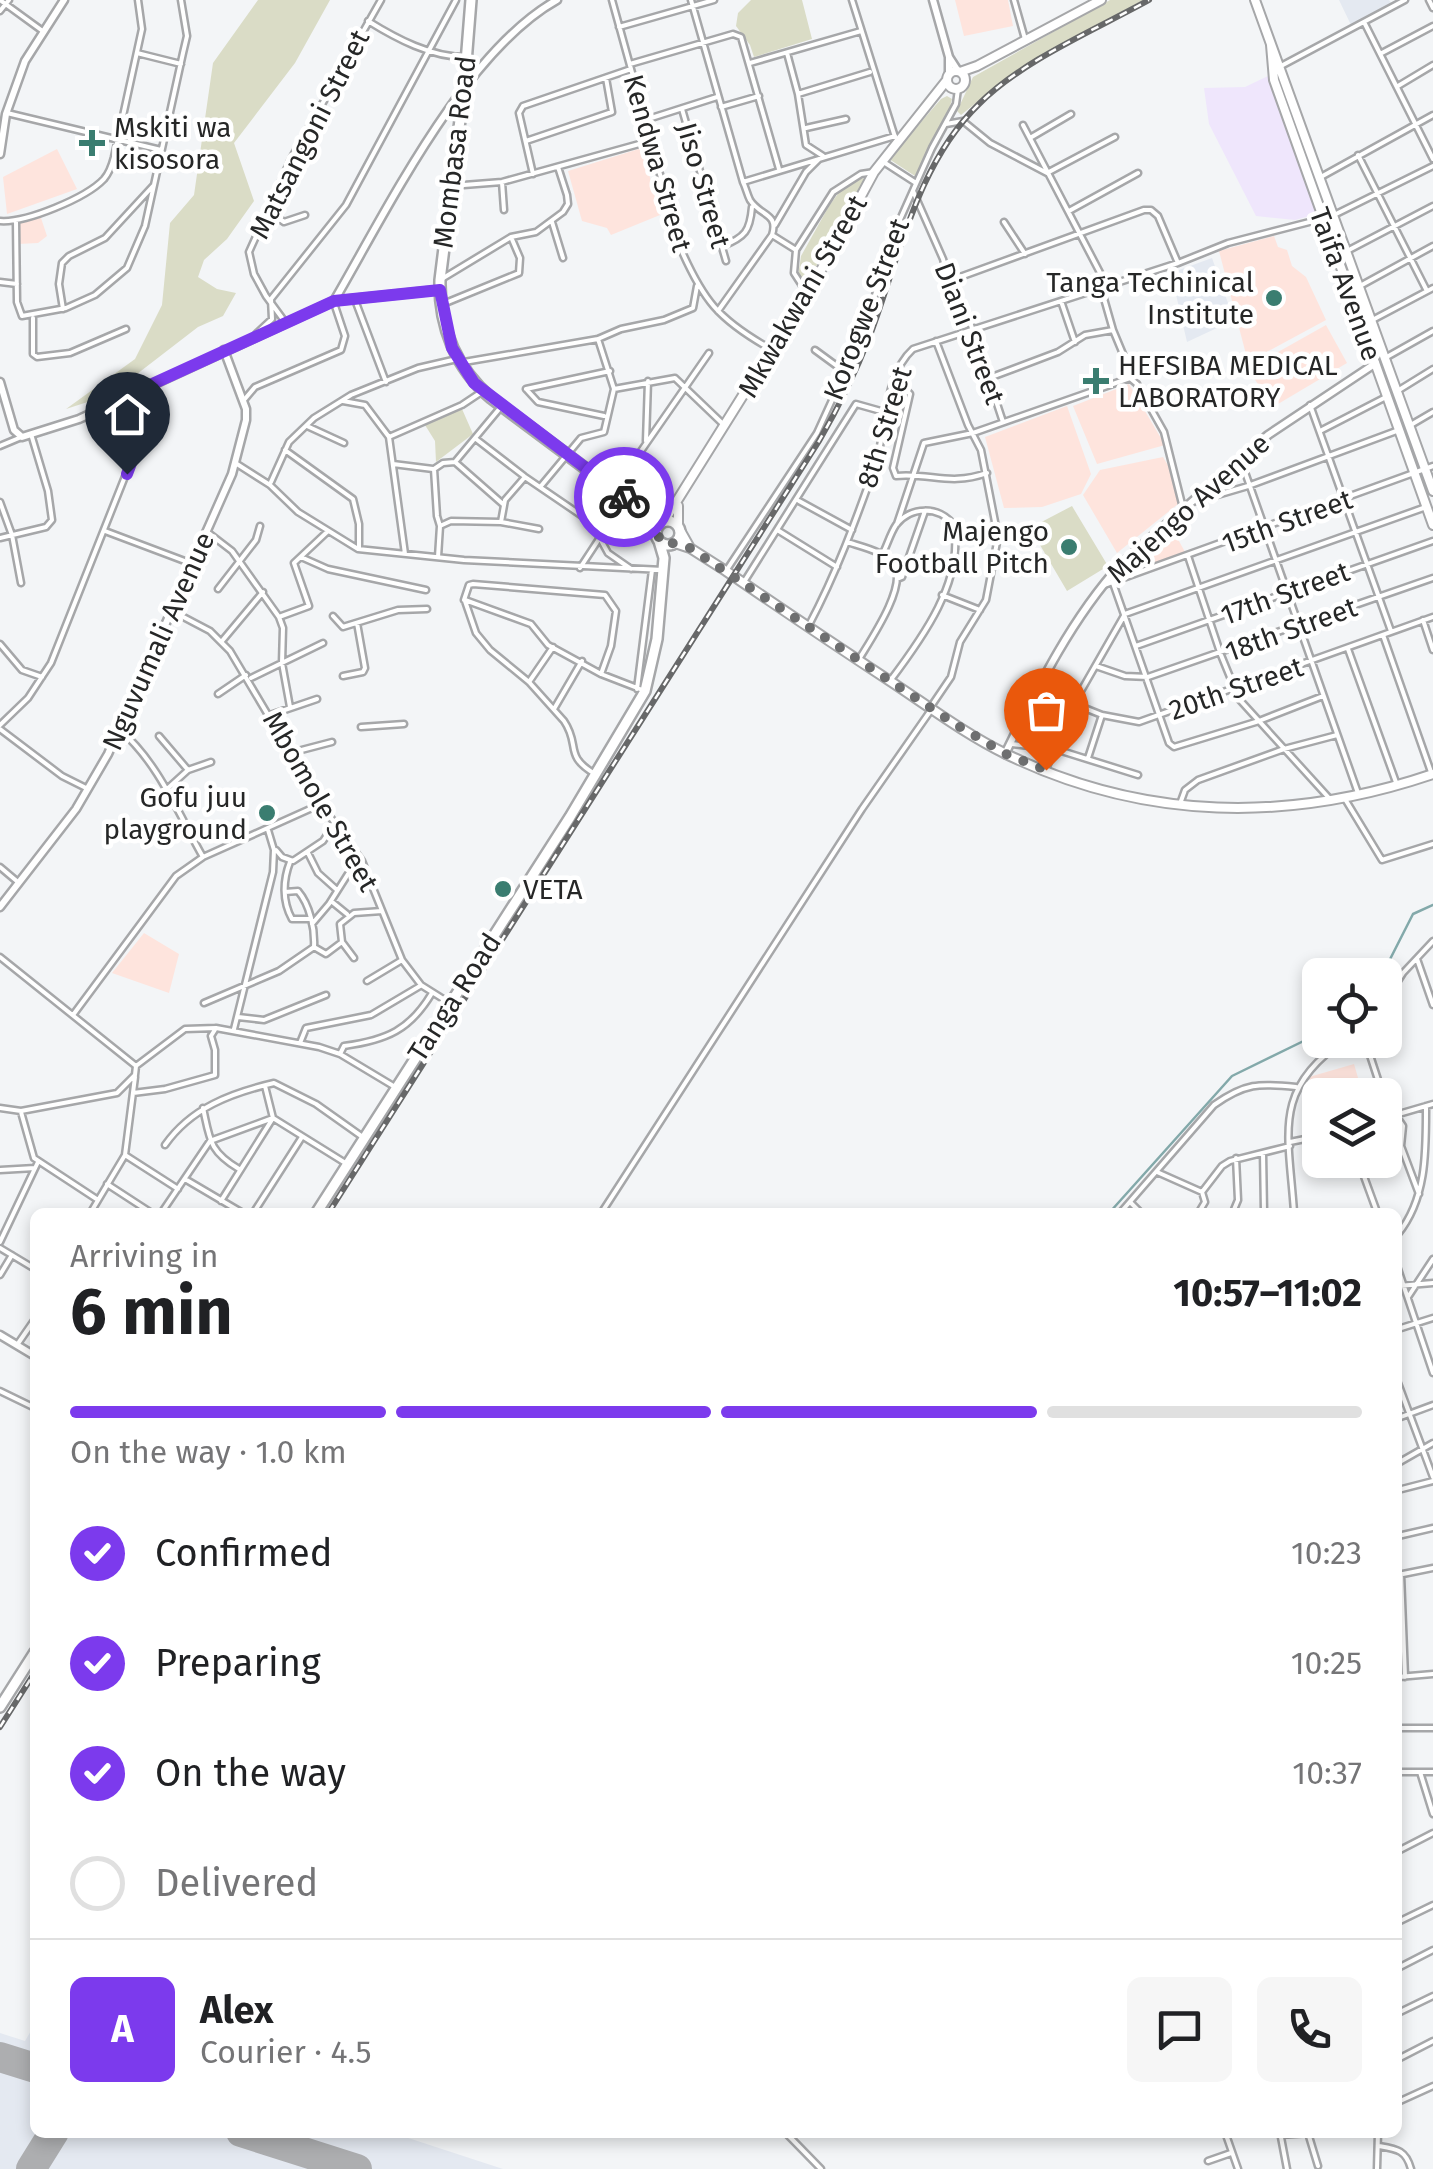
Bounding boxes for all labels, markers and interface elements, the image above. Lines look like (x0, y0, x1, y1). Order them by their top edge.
street label: Matsangoni Street (243, 24, 377, 244)
street label: Mombasa Road (426, 54, 483, 250)
street label: Kendwa Street (616, 71, 699, 256)
place label: Mskiti wa kisosora (114, 111, 232, 176)
street label: Jiso Street (670, 118, 737, 253)
marker: Mskiti wa kisosora (79, 130, 105, 156)
street label: Mkwakwani Street (731, 188, 874, 403)
street label: Taifa Avenue (1303, 203, 1388, 365)
street label: Korogwe Street (817, 213, 917, 405)
street label: Diani Street (927, 258, 1012, 409)
place label: Tanga Techinical Institute (1046, 266, 1254, 331)
marker: Tanga Techinical Institute (1263, 287, 1285, 309)
place label: HEFSIBA MEDICAL LABORATORY (1118, 349, 1338, 414)
street label: 8th Street (850, 362, 919, 492)
marker: HEFSIBA MEDICAL LABORATORY (1083, 368, 1109, 394)
pin (85, 372, 170, 475)
icon: home (100, 387, 155, 442)
street label: Majengo Avenue (1100, 427, 1276, 590)
courier (574, 447, 674, 547)
icon: bike (597, 470, 652, 525)
street label: 15th Street (1218, 482, 1357, 560)
place label: Majengo Football Pitch (875, 515, 1049, 580)
street label: Nguvumali Avenue (96, 527, 221, 755)
marker: Majengo Football Pitch (1058, 536, 1080, 558)
street label: 17th Street (1216, 555, 1355, 632)
street label: 18th Street (1221, 590, 1362, 668)
street label: 20th Street (1165, 650, 1308, 727)
pin (1004, 668, 1089, 771)
icon: bag (1019, 683, 1074, 738)
street label: Mbomole Street (256, 706, 386, 898)
place label: Gofu juu playground (103, 781, 247, 846)
marker: Gofu juu playground (256, 802, 278, 824)
place label: VETA (523, 873, 583, 906)
marker: VETA (492, 878, 514, 900)
street label: Tanga Road (401, 927, 508, 1067)
map controls (1302, 958, 1402, 1178)
button: locate (1302, 958, 1402, 1058)
button: layers (1302, 1078, 1402, 1178)
text: Arriving in (70, 1237, 218, 1275)
text: 10:57–11:02 (1173, 1270, 1362, 1316)
text: 6 min (70, 1273, 233, 1351)
text: On the way · 1.0 km (70, 1433, 347, 1471)
icon: check (70, 1526, 125, 1581)
text: Confirmed (155, 1530, 333, 1576)
text: 10:23 (1291, 1534, 1362, 1572)
icon: check (70, 1636, 125, 1691)
text: Preparing (155, 1640, 321, 1686)
text: 10:25 (1291, 1644, 1362, 1682)
icon: check (70, 1746, 125, 1801)
text: On the way (155, 1750, 346, 1796)
text: 10:37 (1292, 1754, 1362, 1792)
text: Delivered (155, 1860, 318, 1906)
button: chat (1127, 1977, 1232, 2082)
button: phone (1257, 1977, 1362, 2082)
text: Alex (200, 1987, 273, 2033)
text: A (111, 2006, 134, 2052)
text: Courier · 4.5 (200, 2033, 371, 2071)

